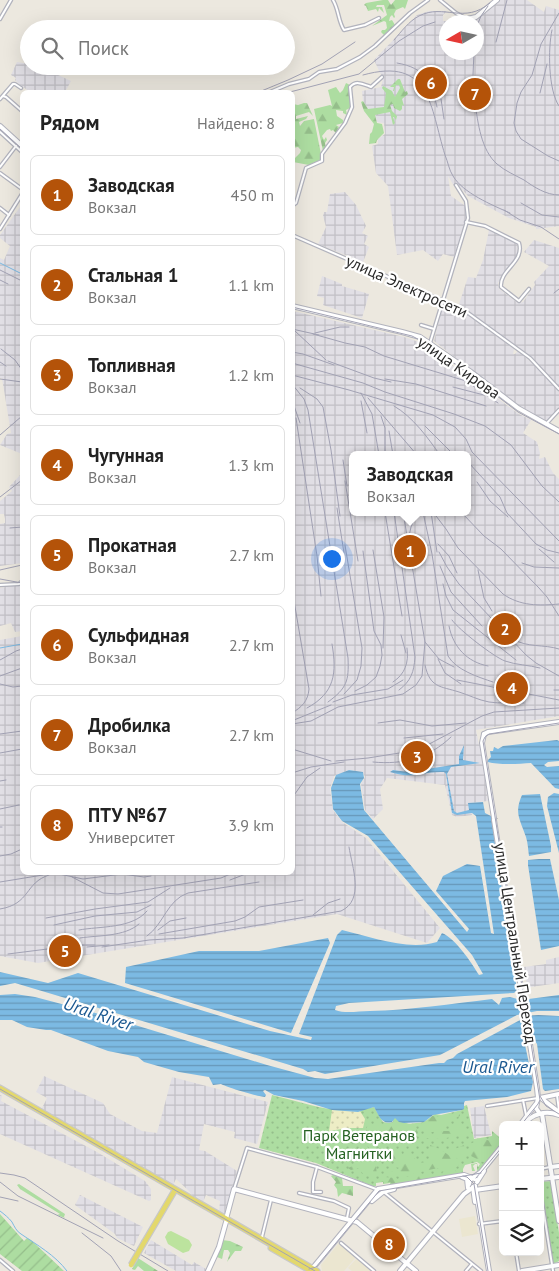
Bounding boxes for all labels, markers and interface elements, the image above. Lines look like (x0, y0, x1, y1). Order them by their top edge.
north arrow (439, 15, 484, 60)
search box (20, 20, 295, 75)
icon: search (38, 34, 66, 62)
text: Поиск (78, 36, 129, 60)
pin: 6 (415, 64, 447, 102)
pin: 7 (459, 75, 491, 113)
text: Рядом (40, 109, 99, 136)
text: Найдено: 8 (197, 113, 275, 133)
text: Заводская (88, 173, 175, 197)
text: 1 (52, 185, 62, 205)
text: 450 m (231, 185, 274, 205)
text: Вокзал (88, 197, 137, 217)
street label: улица Электросети (343, 250, 471, 322)
text: Стальная 1 (88, 263, 179, 287)
text: 2 (52, 275, 62, 295)
text: 1.1 km (228, 275, 274, 295)
text: Вокзал (88, 287, 137, 307)
street label: улица Кирова (414, 331, 504, 403)
text: Топливная (88, 353, 176, 377)
text: 3 (52, 365, 62, 385)
text: 1.2 km (228, 365, 274, 385)
text: Вокзал (88, 377, 137, 397)
text: Чугунная (88, 443, 164, 467)
popup (349, 451, 471, 516)
text: 4 (52, 455, 62, 475)
text: 1.3 km (228, 455, 274, 475)
text: Заводская (367, 462, 453, 486)
text: Вокзал (88, 467, 137, 487)
text: Вокзал (367, 486, 415, 506)
pin: 1 (394, 532, 426, 570)
text: Прокатная (88, 533, 176, 557)
text: 5 (52, 545, 62, 565)
text: 2.7 km (229, 545, 274, 565)
your location (319, 546, 345, 572)
text: Вокзал (88, 557, 137, 577)
pin: 2 (489, 610, 521, 648)
text: Сульфидная (88, 623, 189, 647)
text: 6 (52, 635, 62, 655)
text: 2.7 km (229, 635, 274, 655)
text: Вокзал (88, 647, 137, 667)
pin: 4 (496, 669, 528, 707)
text: Дробилка (88, 713, 171, 737)
text: 7 (52, 725, 62, 745)
text: 2.7 km (229, 725, 274, 745)
text: Вокзал (88, 737, 137, 757)
pin: 3 (401, 738, 433, 776)
text: ПТУ №67 (88, 803, 167, 827)
text: 8 (52, 815, 62, 835)
text: 3.9 km (228, 815, 274, 835)
text: Университет (88, 827, 175, 847)
street label: улица Центральный Переход (490, 841, 542, 1045)
pin: 5 (49, 932, 81, 970)
water label: Ural River (60, 991, 137, 1036)
water label: Ural River (462, 1055, 535, 1078)
map controls (499, 1121, 544, 1256)
button: + (499, 1121, 544, 1166)
park label: Парк Ветеранов Магнитки (303, 1125, 415, 1163)
button: − (499, 1166, 544, 1211)
button: layers (499, 1211, 544, 1256)
pin: 8 (373, 1225, 405, 1263)

